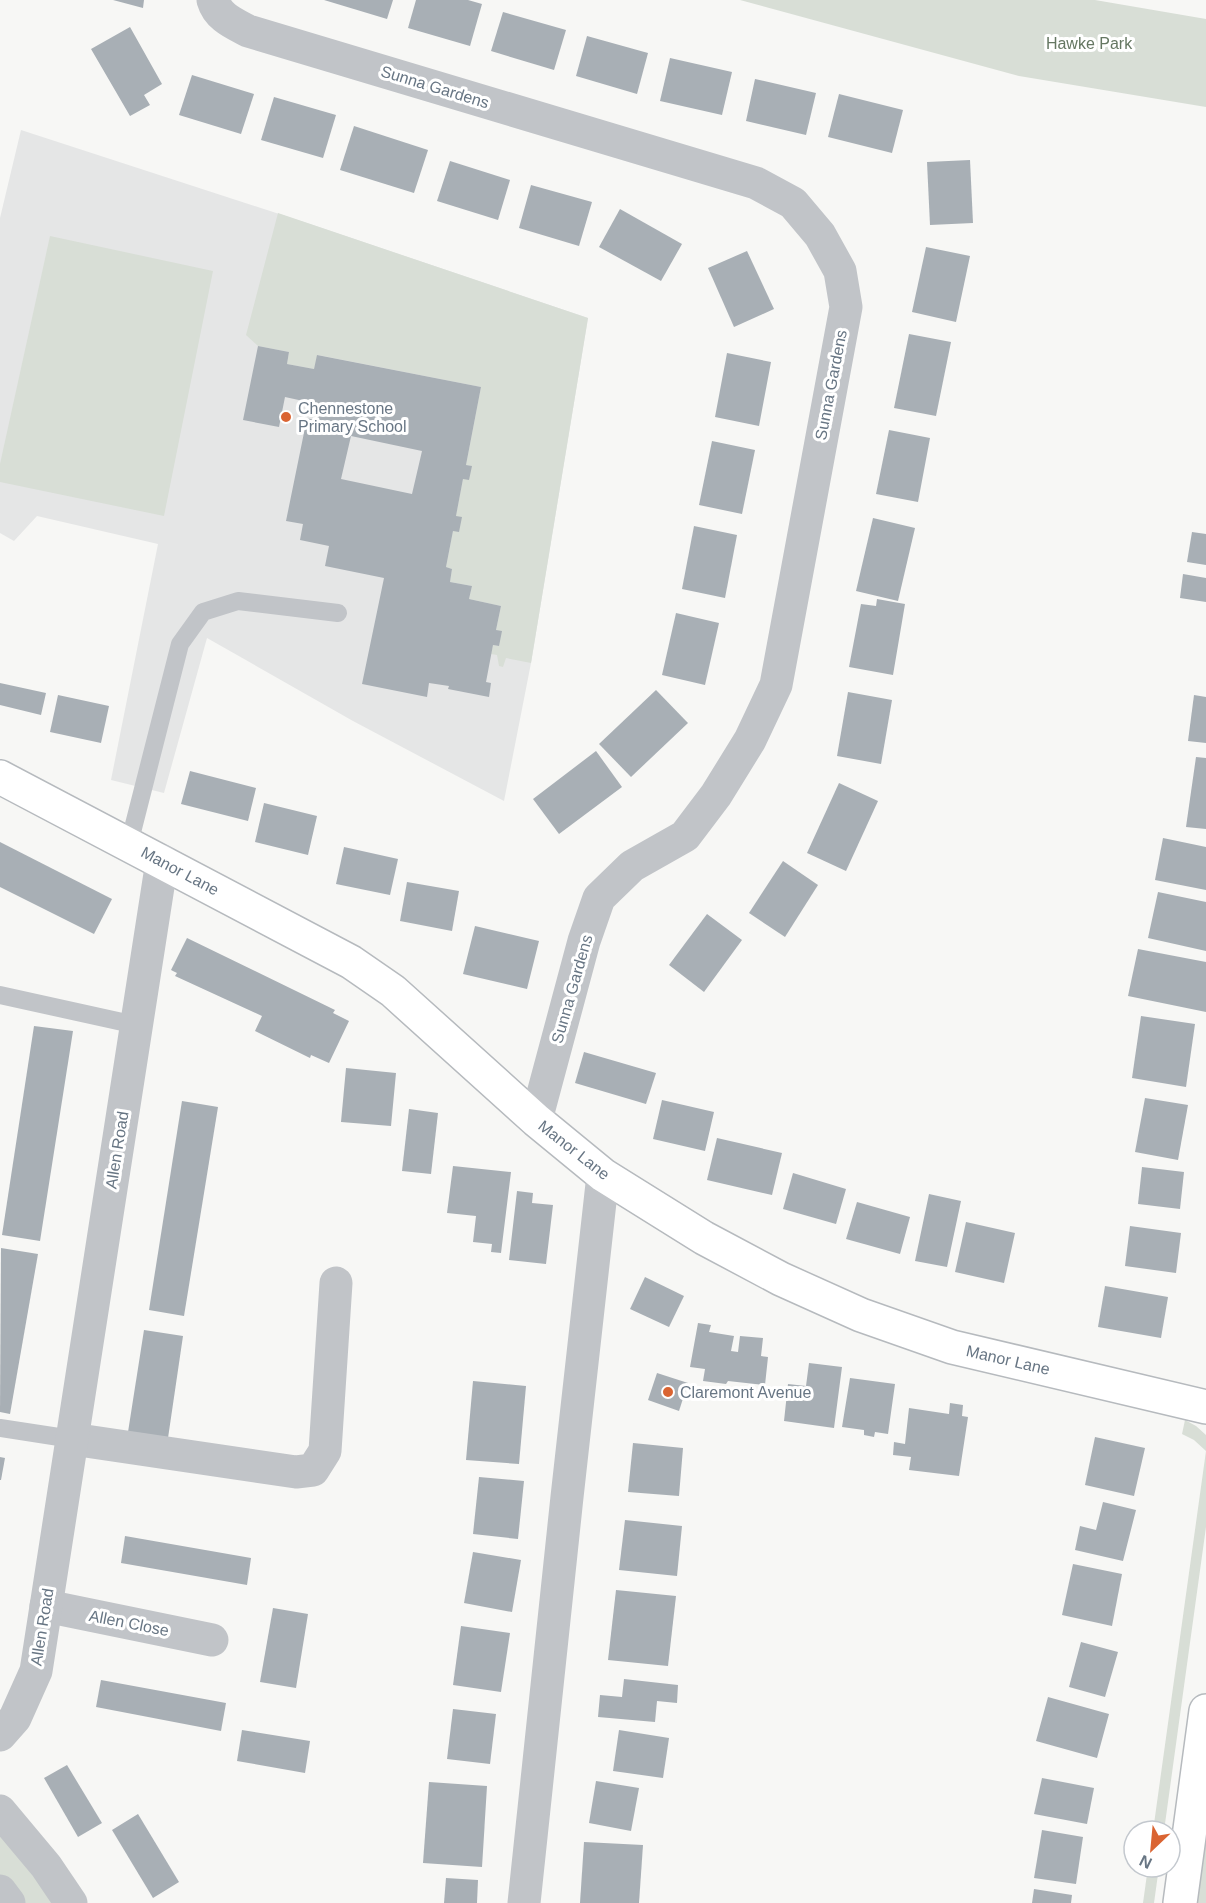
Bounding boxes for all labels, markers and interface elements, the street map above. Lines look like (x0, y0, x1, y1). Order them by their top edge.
park label: Hawke Park (1046, 35, 1133, 52)
street label: Sunna Gardens (379, 62, 491, 112)
street label: Sunna Gardens (812, 328, 850, 442)
place label: Chennestone Primary School (298, 400, 406, 435)
marker: Chennestone Primary School (279, 410, 293, 424)
street label: Manor Lane (138, 843, 222, 899)
street label: Sunna Gardens (548, 933, 596, 1045)
street label: Allen Road (102, 1110, 132, 1190)
street label: Manor Lane (535, 1117, 613, 1183)
street label: Manor Lane (964, 1342, 1052, 1378)
place label: Claremont Avenue (680, 1384, 811, 1401)
marker: Claremont Avenue (661, 1385, 675, 1399)
street label: Allen Road (27, 1587, 57, 1667)
street label: Allen Close (88, 1607, 170, 1639)
north arrow (1122, 1819, 1182, 1879)
text: N (1137, 1852, 1155, 1872)

